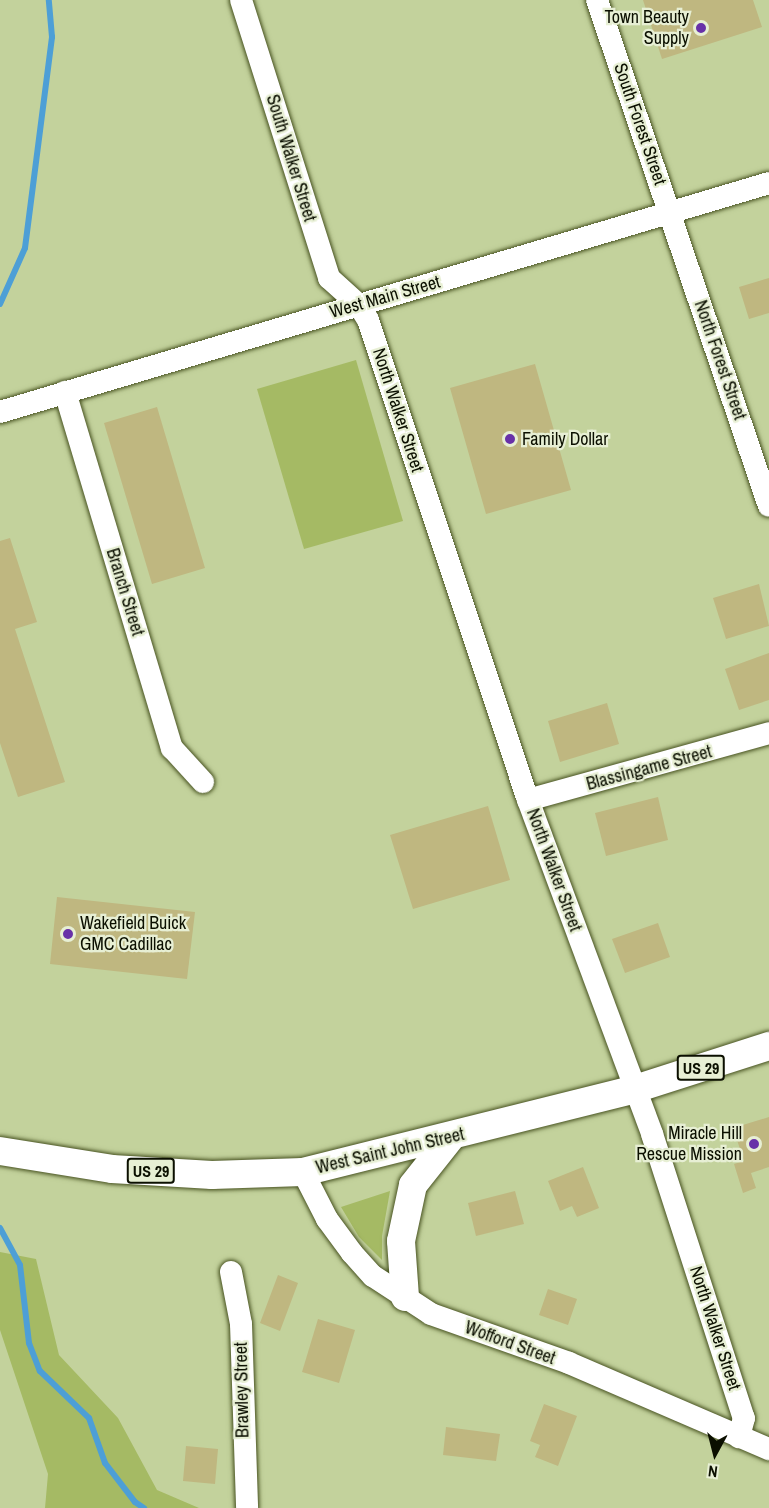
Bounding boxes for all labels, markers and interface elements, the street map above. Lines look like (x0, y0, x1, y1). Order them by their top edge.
place label: Town Beauty Supply (604, 7, 689, 50)
marker: Town Beauty Supply (694, 21, 708, 35)
street label: South Forest Street (609, 60, 671, 188)
street label: South Walker Street (261, 92, 321, 224)
street label: West Main Street (327, 271, 443, 323)
street label: North Forest Street (689, 297, 751, 423)
street label: North Walker Street (368, 345, 428, 475)
place label: Family Dollar (522, 428, 608, 450)
marker: Family Dollar (503, 432, 517, 446)
street label: Branch Street (101, 546, 149, 638)
street label: Blassingame Street (584, 741, 714, 795)
street label: North Walker Street (522, 806, 586, 934)
place label: Wakefield Buick GMC Cadillac (80, 913, 186, 956)
marker: Wakefield Buick GMC Cadillac (61, 927, 75, 941)
road number: US 29 (676, 1055, 726, 1081)
street label: West Saint John Street (314, 1123, 466, 1179)
place label: Miracle Hill Rescue Mission (636, 1123, 742, 1166)
marker: Miracle Hill Rescue Mission (747, 1137, 761, 1151)
road number: US 29 (126, 1158, 176, 1184)
street label: North Walker Street (685, 1263, 745, 1393)
street label: Wofford Street (462, 1317, 558, 1369)
street label: Brawley Street (230, 1342, 254, 1438)
north arrow (685, 1424, 745, 1484)
text: N (707, 1460, 719, 1483)

